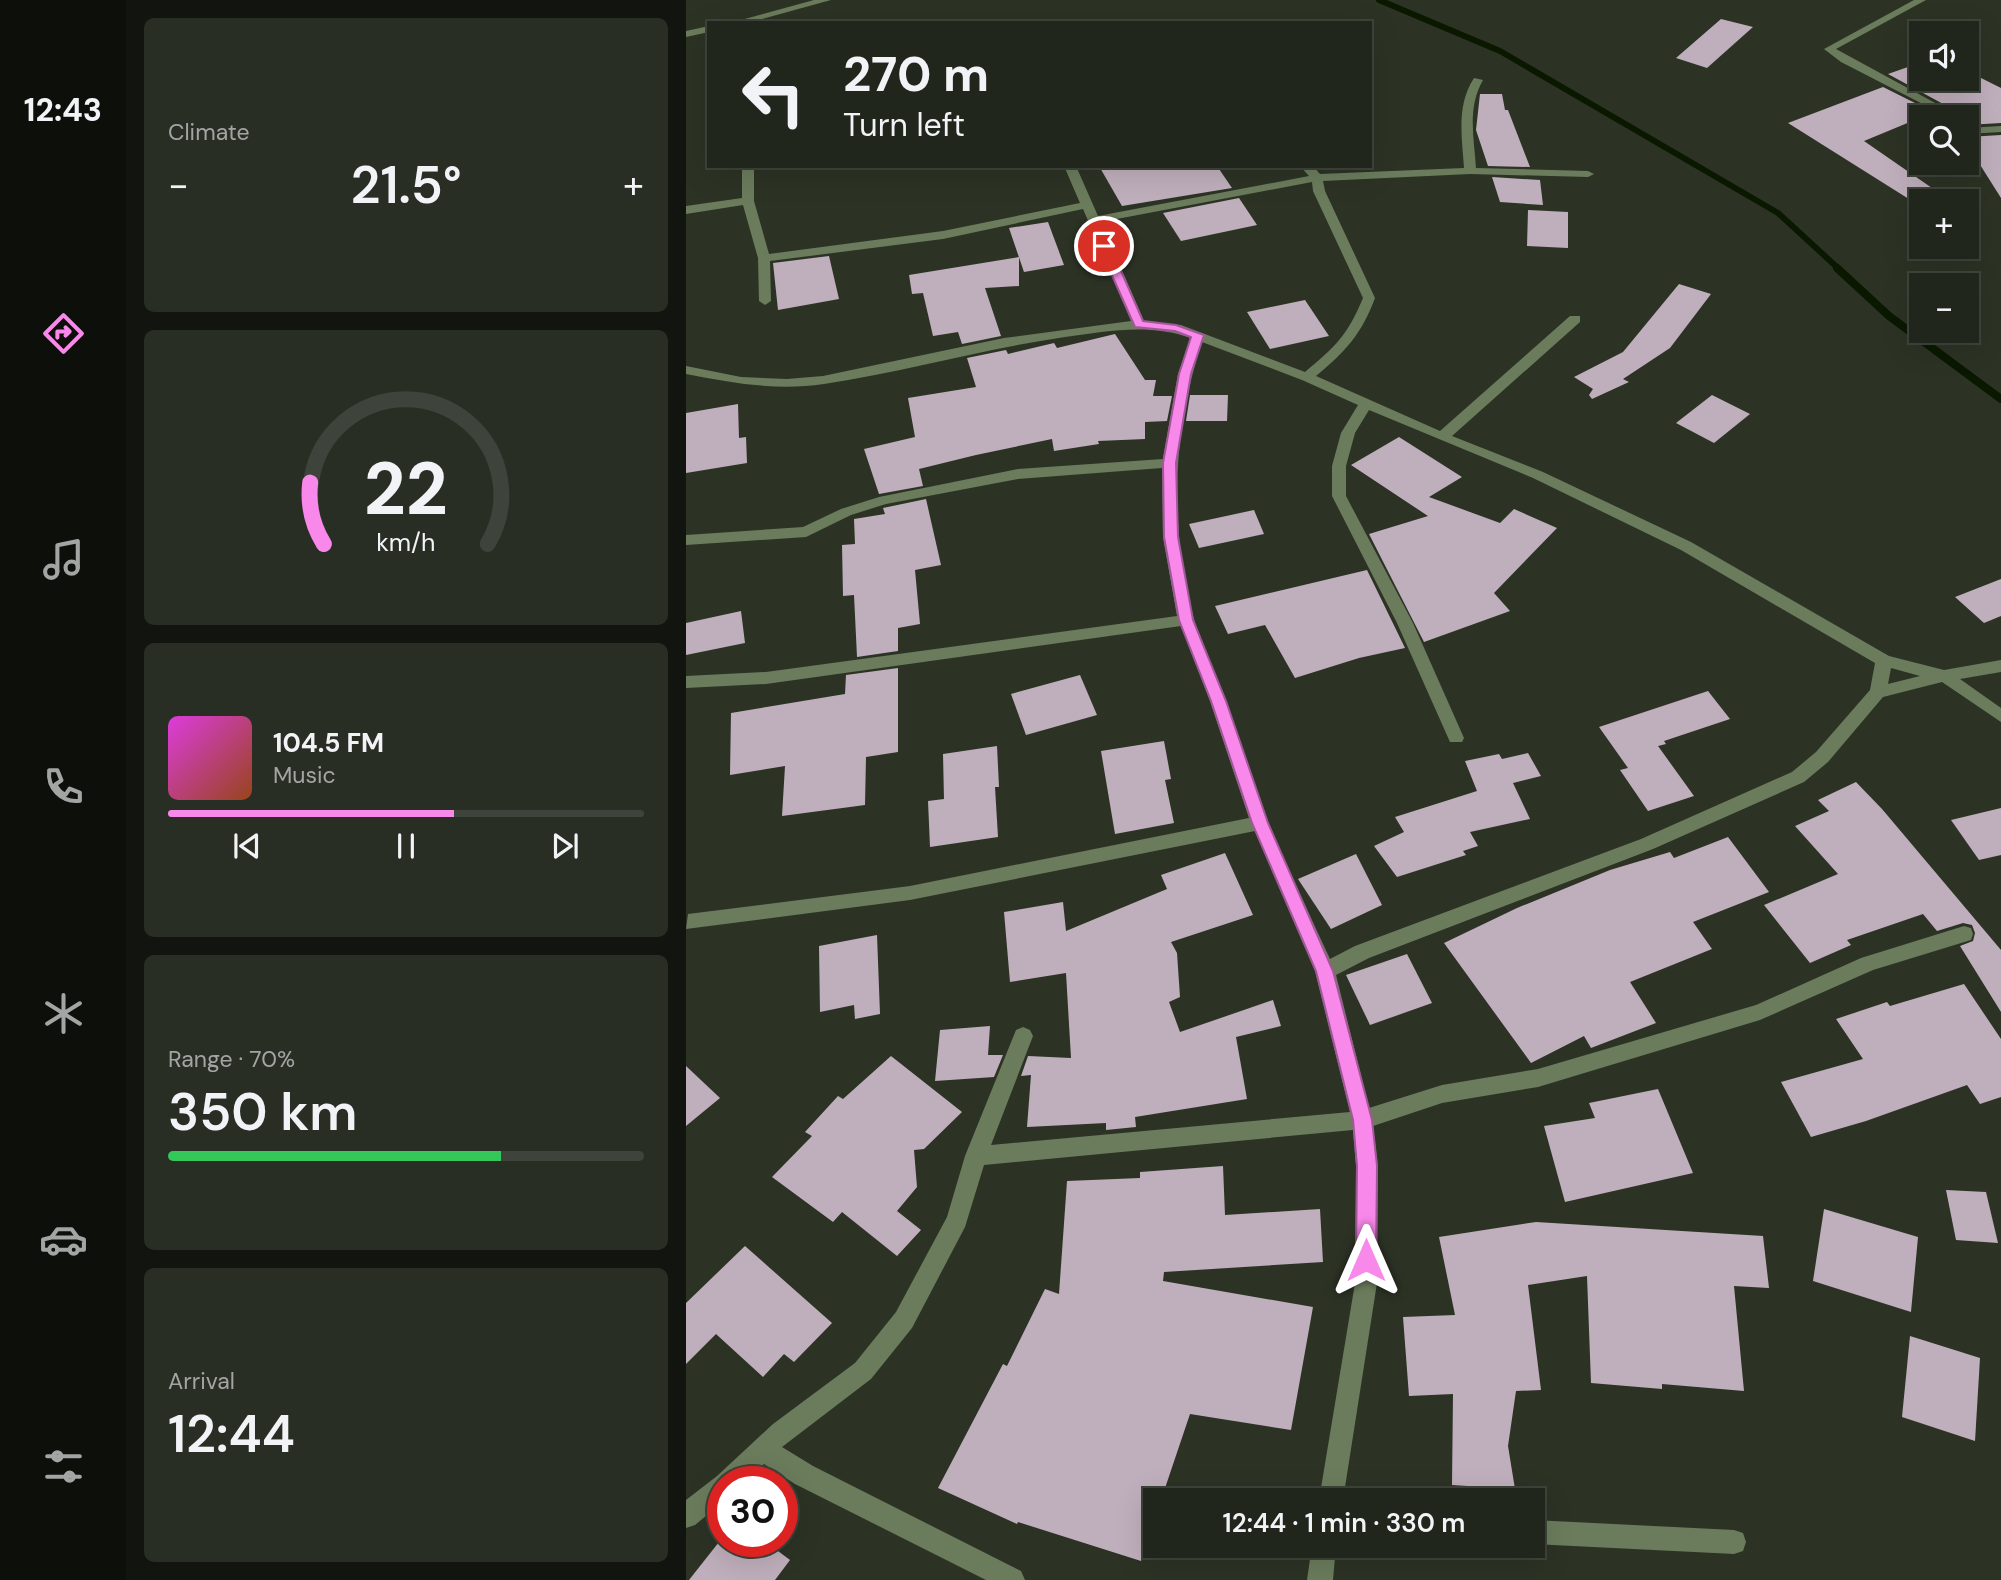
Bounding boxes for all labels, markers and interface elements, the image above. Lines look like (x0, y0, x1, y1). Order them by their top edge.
map controls (1909, 21, 1979, 343)
button: sound (1909, 21, 1979, 91)
text: 270 m (843, 42, 989, 106)
icon: left (728, 49, 819, 140)
text: 12:43 (24, 89, 102, 131)
text: Turn left (843, 104, 965, 146)
button: search (1909, 105, 1979, 175)
text: Climate (168, 117, 250, 147)
text: 21.5° (350, 151, 462, 219)
text: − (168, 160, 189, 210)
text: + (623, 160, 644, 210)
button: + (1909, 189, 1979, 259)
pin (1074, 216, 1134, 276)
icon: arrive (1085, 227, 1123, 265)
button: − (1909, 273, 1979, 343)
icon: directions (39, 309, 88, 358)
text: 22 (364, 442, 448, 537)
text: km/h (376, 525, 436, 558)
icon: music (39, 535, 88, 584)
text: 104.5 FM (273, 726, 384, 760)
text: Music (273, 760, 336, 790)
icon: phone (39, 762, 88, 811)
icon: previous (228, 827, 266, 865)
icon: pause (387, 827, 425, 865)
icon: next (546, 827, 584, 865)
icon: climate (39, 989, 88, 1038)
text: Range · 70% (168, 1044, 295, 1074)
text: 350 km (168, 1078, 357, 1146)
icon: car (39, 1215, 88, 1264)
position arrow (1329, 1223, 1403, 1297)
text: Arrival (168, 1366, 235, 1396)
text: 12:44 (168, 1400, 295, 1468)
icon: filters (39, 1442, 88, 1491)
speed limit sign: 30 (707, 1466, 798, 1557)
text: 12:44 · 1 min · 330 m (1223, 1506, 1465, 1540)

